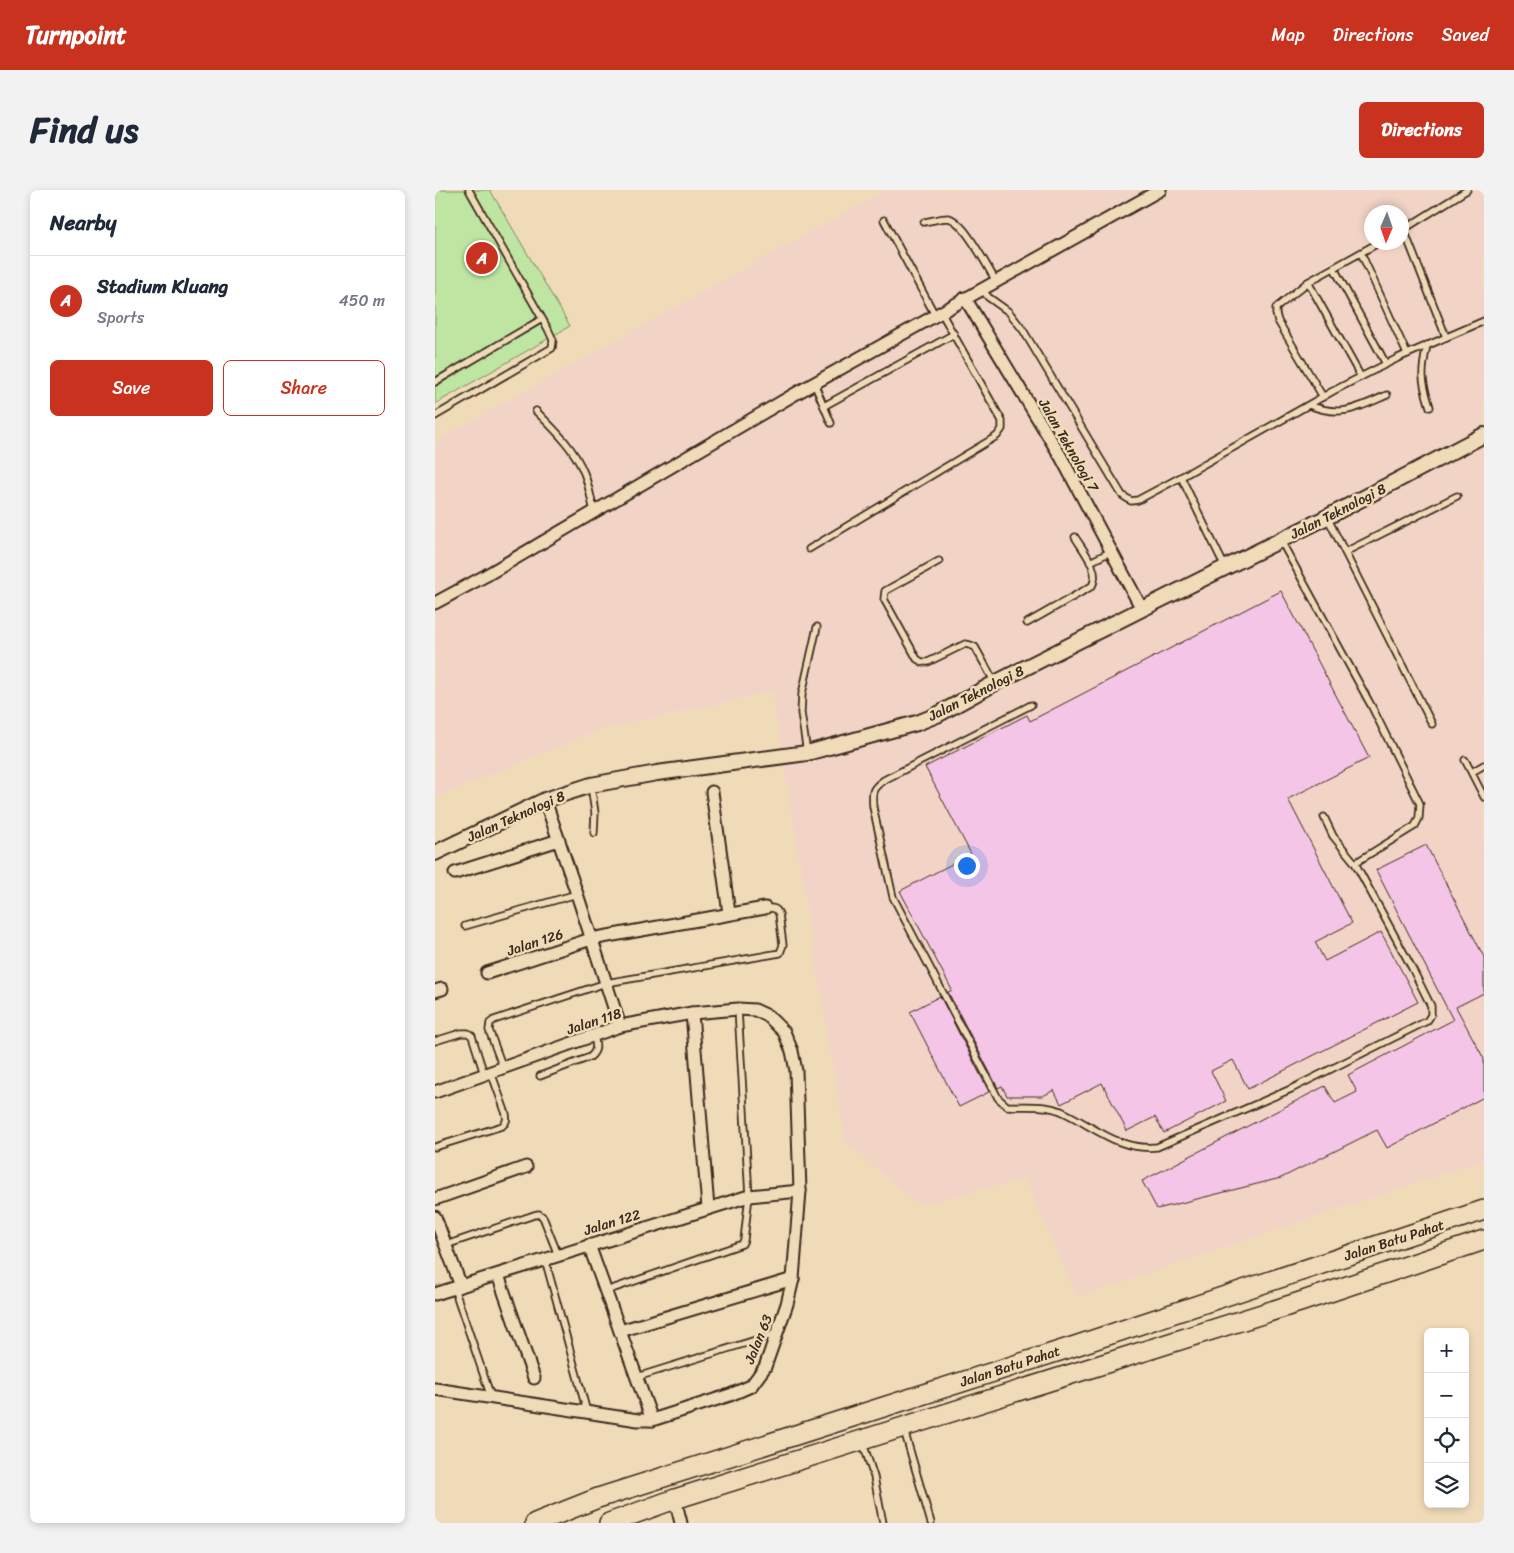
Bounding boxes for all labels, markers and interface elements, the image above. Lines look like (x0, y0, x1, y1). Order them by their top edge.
text: Turnpoint (25, 14, 127, 56)
text: Map (1272, 19, 1305, 51)
text: Directions (1333, 19, 1414, 51)
text: Saved (1442, 19, 1489, 51)
text: Find us (30, 99, 138, 161)
button: Directions (1359, 102, 1484, 158)
text: Nearby (50, 204, 116, 242)
north arrow (1364, 205, 1409, 250)
pin: A (466, 239, 498, 277)
text: Stadium Kluang (97, 270, 228, 303)
text: A (61, 286, 71, 315)
text: 450 m (339, 286, 385, 315)
text: Sports (97, 303, 144, 332)
button: Save (50, 360, 213, 416)
button: Share (223, 360, 385, 416)
street label: Jalan Teknologi 7 (1031, 393, 1106, 498)
street label: Jalan Teknologi 8 (1285, 476, 1391, 547)
street label: Jalan Teknologi 8 (923, 658, 1029, 729)
street label: Jalan Teknologi 8 (462, 783, 570, 850)
your location (954, 853, 980, 879)
street label: Jalan 126 (503, 922, 567, 964)
street label: Jalan 118 (563, 1001, 625, 1042)
street label: Jalan 122 (580, 1202, 644, 1243)
street label: Jalan Batu Pahat (1340, 1212, 1448, 1269)
street label: Jalan 63 (737, 1310, 780, 1369)
map controls (1424, 1328, 1469, 1508)
button: + (1424, 1328, 1469, 1373)
street label: Jalan Batu Pahat (956, 1338, 1064, 1395)
button: − (1424, 1373, 1469, 1418)
button: locate (1424, 1418, 1469, 1463)
button: layers (1424, 1463, 1469, 1508)

